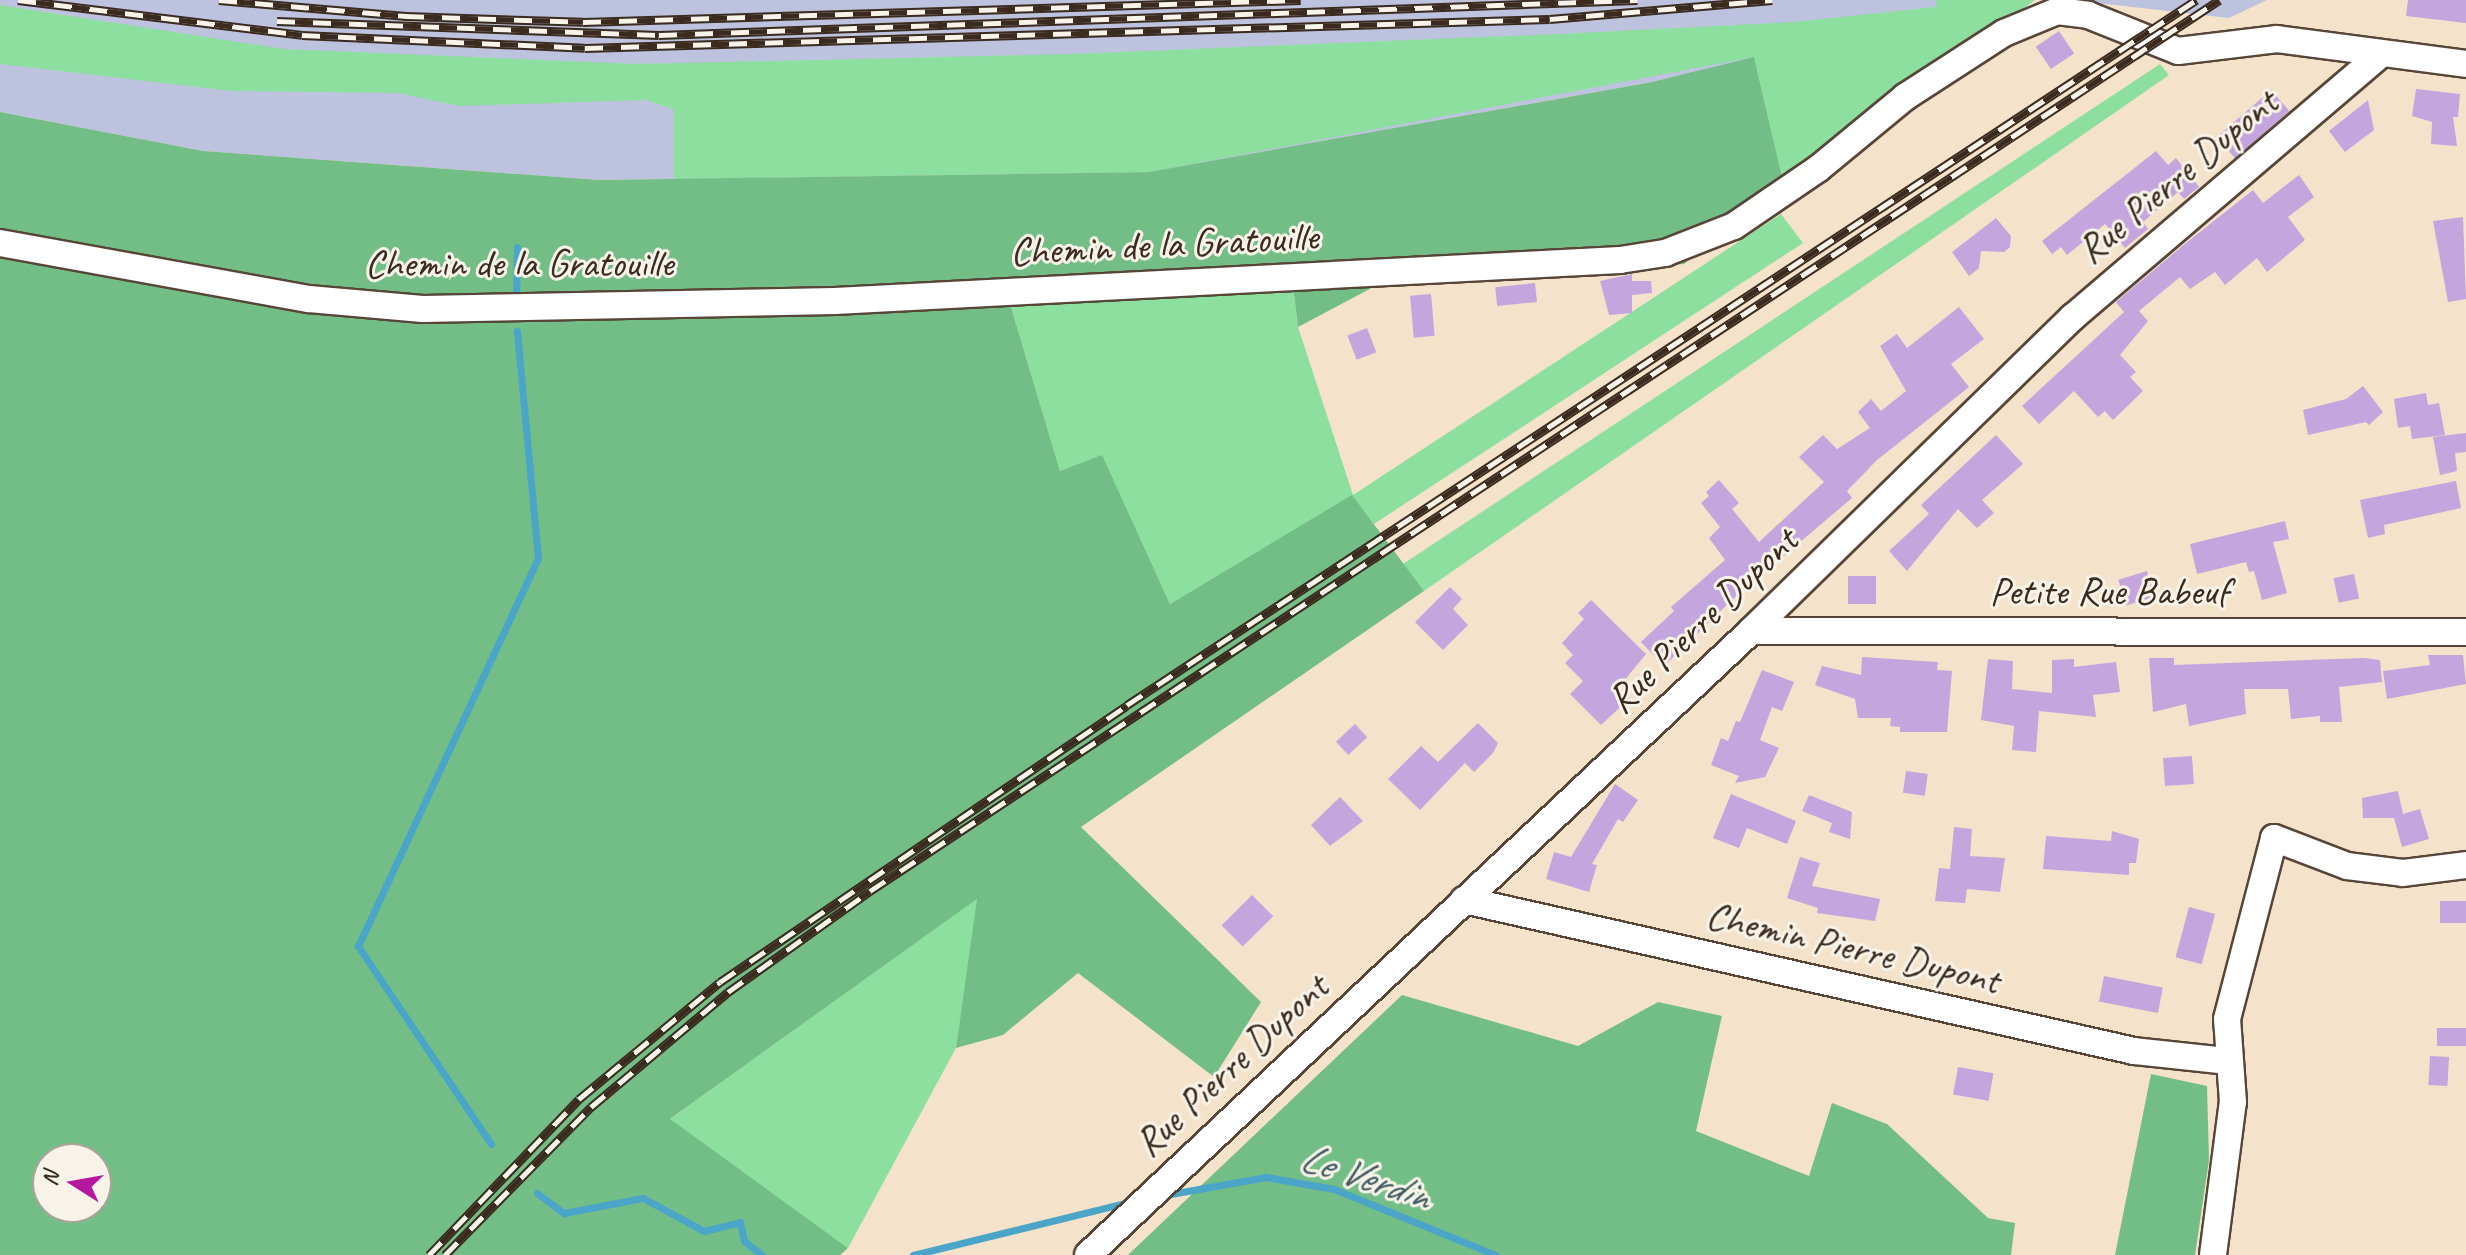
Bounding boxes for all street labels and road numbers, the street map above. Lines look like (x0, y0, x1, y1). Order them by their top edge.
street label: Rue Pierre Dupont (2067, 78, 2287, 274)
street label: Chemin de la Gratouille (1008, 212, 1320, 276)
street label: Chemin de la Gratouille (364, 239, 674, 287)
street label: Rue Pierre Dupont (1596, 517, 1808, 723)
street label: Petite Rue Babeuf (1989, 567, 2229, 615)
street label: Chemin Pierre Dupont (1702, 890, 2004, 1004)
street label: Rue Pierre Dupont (1124, 963, 1338, 1167)

